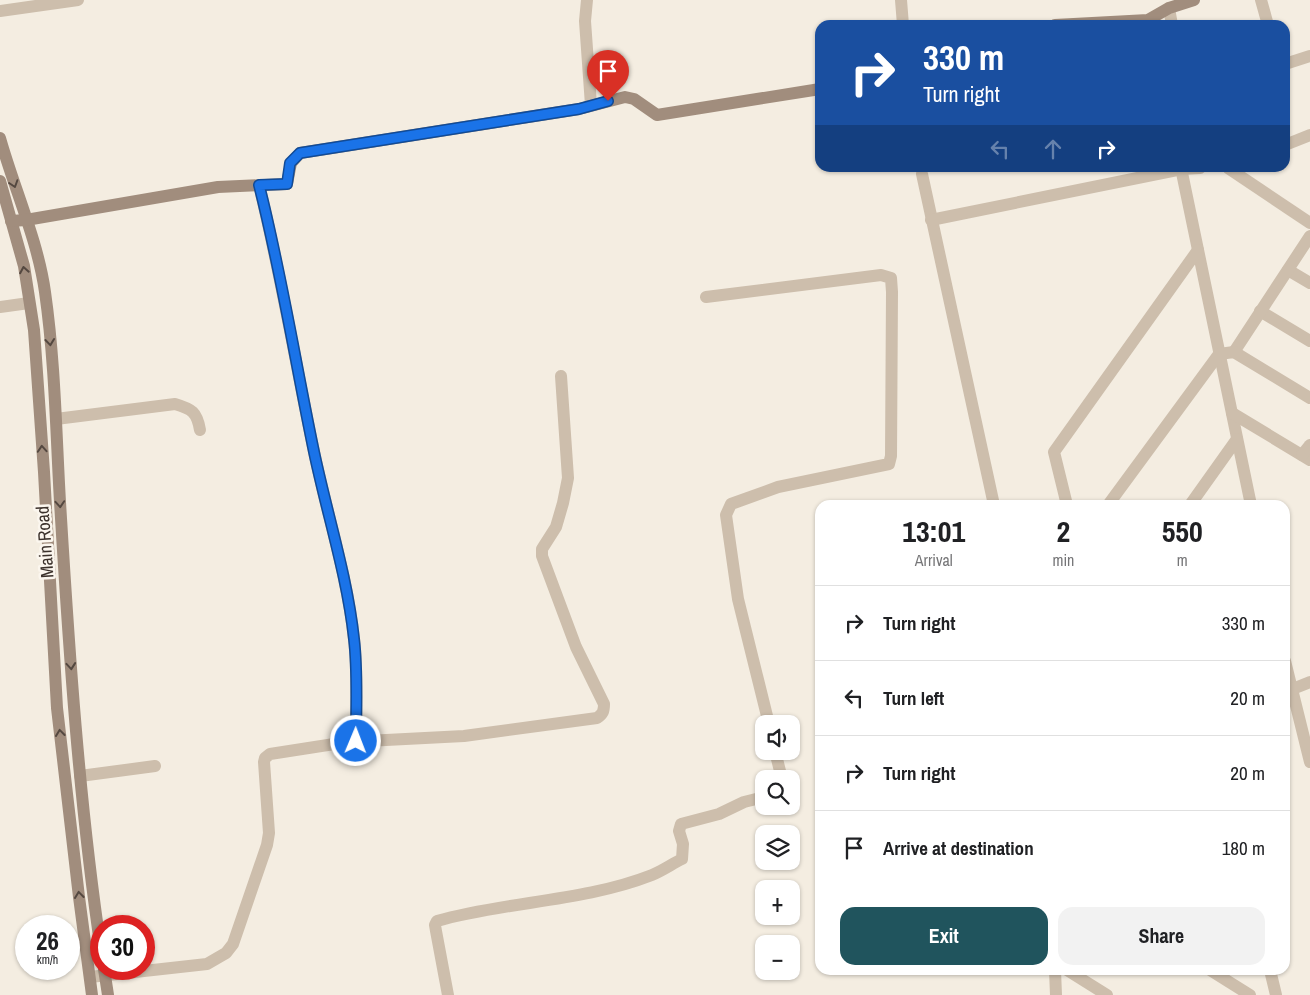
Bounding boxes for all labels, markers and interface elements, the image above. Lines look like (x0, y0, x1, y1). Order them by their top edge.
text: 330 m (923, 34, 1004, 81)
icon: right (840, 40, 905, 105)
pin (587, 50, 629, 101)
icon: arrive (594, 57, 622, 85)
text: Turn right (923, 79, 1000, 109)
icon: left (986, 135, 1014, 163)
icon: ahead (1039, 135, 1067, 163)
icon: right (1092, 135, 1120, 163)
one-way arrow (8, 180, 18, 188)
one-way arrow (19, 265, 30, 274)
one-way arrow (44, 338, 55, 346)
one-way arrow (37, 445, 48, 453)
one-way arrow (55, 501, 66, 509)
street label: Main Road (30, 505, 59, 579)
text: 13:01 (902, 511, 965, 551)
text: 2 (1057, 511, 1070, 551)
text: 550 (1162, 511, 1203, 551)
text: Arrival (915, 549, 953, 571)
text: min (1052, 549, 1074, 571)
text: m (1177, 549, 1188, 571)
icon: right (840, 609, 868, 637)
text: Turn right (883, 610, 955, 636)
text: 330 m (1222, 610, 1265, 636)
one-way arrow (65, 663, 76, 671)
icon: left (840, 684, 868, 712)
text: Turn left (883, 685, 944, 711)
text: 20 m (1230, 685, 1265, 711)
position arrow (329, 714, 381, 766)
map controls (755, 715, 800, 980)
button: sound (755, 715, 800, 760)
one-way arrow (55, 729, 66, 737)
icon: right (840, 759, 868, 787)
text: Turn right (883, 760, 955, 786)
text: 20 m (1230, 760, 1265, 786)
button: search (755, 770, 800, 815)
button: layers (755, 825, 800, 870)
icon: arrive (840, 834, 868, 862)
text: Arrive at destination (883, 835, 1034, 861)
text: 180 m (1222, 835, 1265, 861)
button: + (755, 880, 800, 925)
one-way arrow (74, 890, 85, 898)
button: Exit (840, 907, 1048, 965)
button: Share (1058, 907, 1265, 965)
speed limit sign: 30 (90, 915, 155, 980)
text: 26 (36, 924, 59, 958)
button: − (755, 935, 800, 980)
text: km/h (37, 952, 58, 968)

